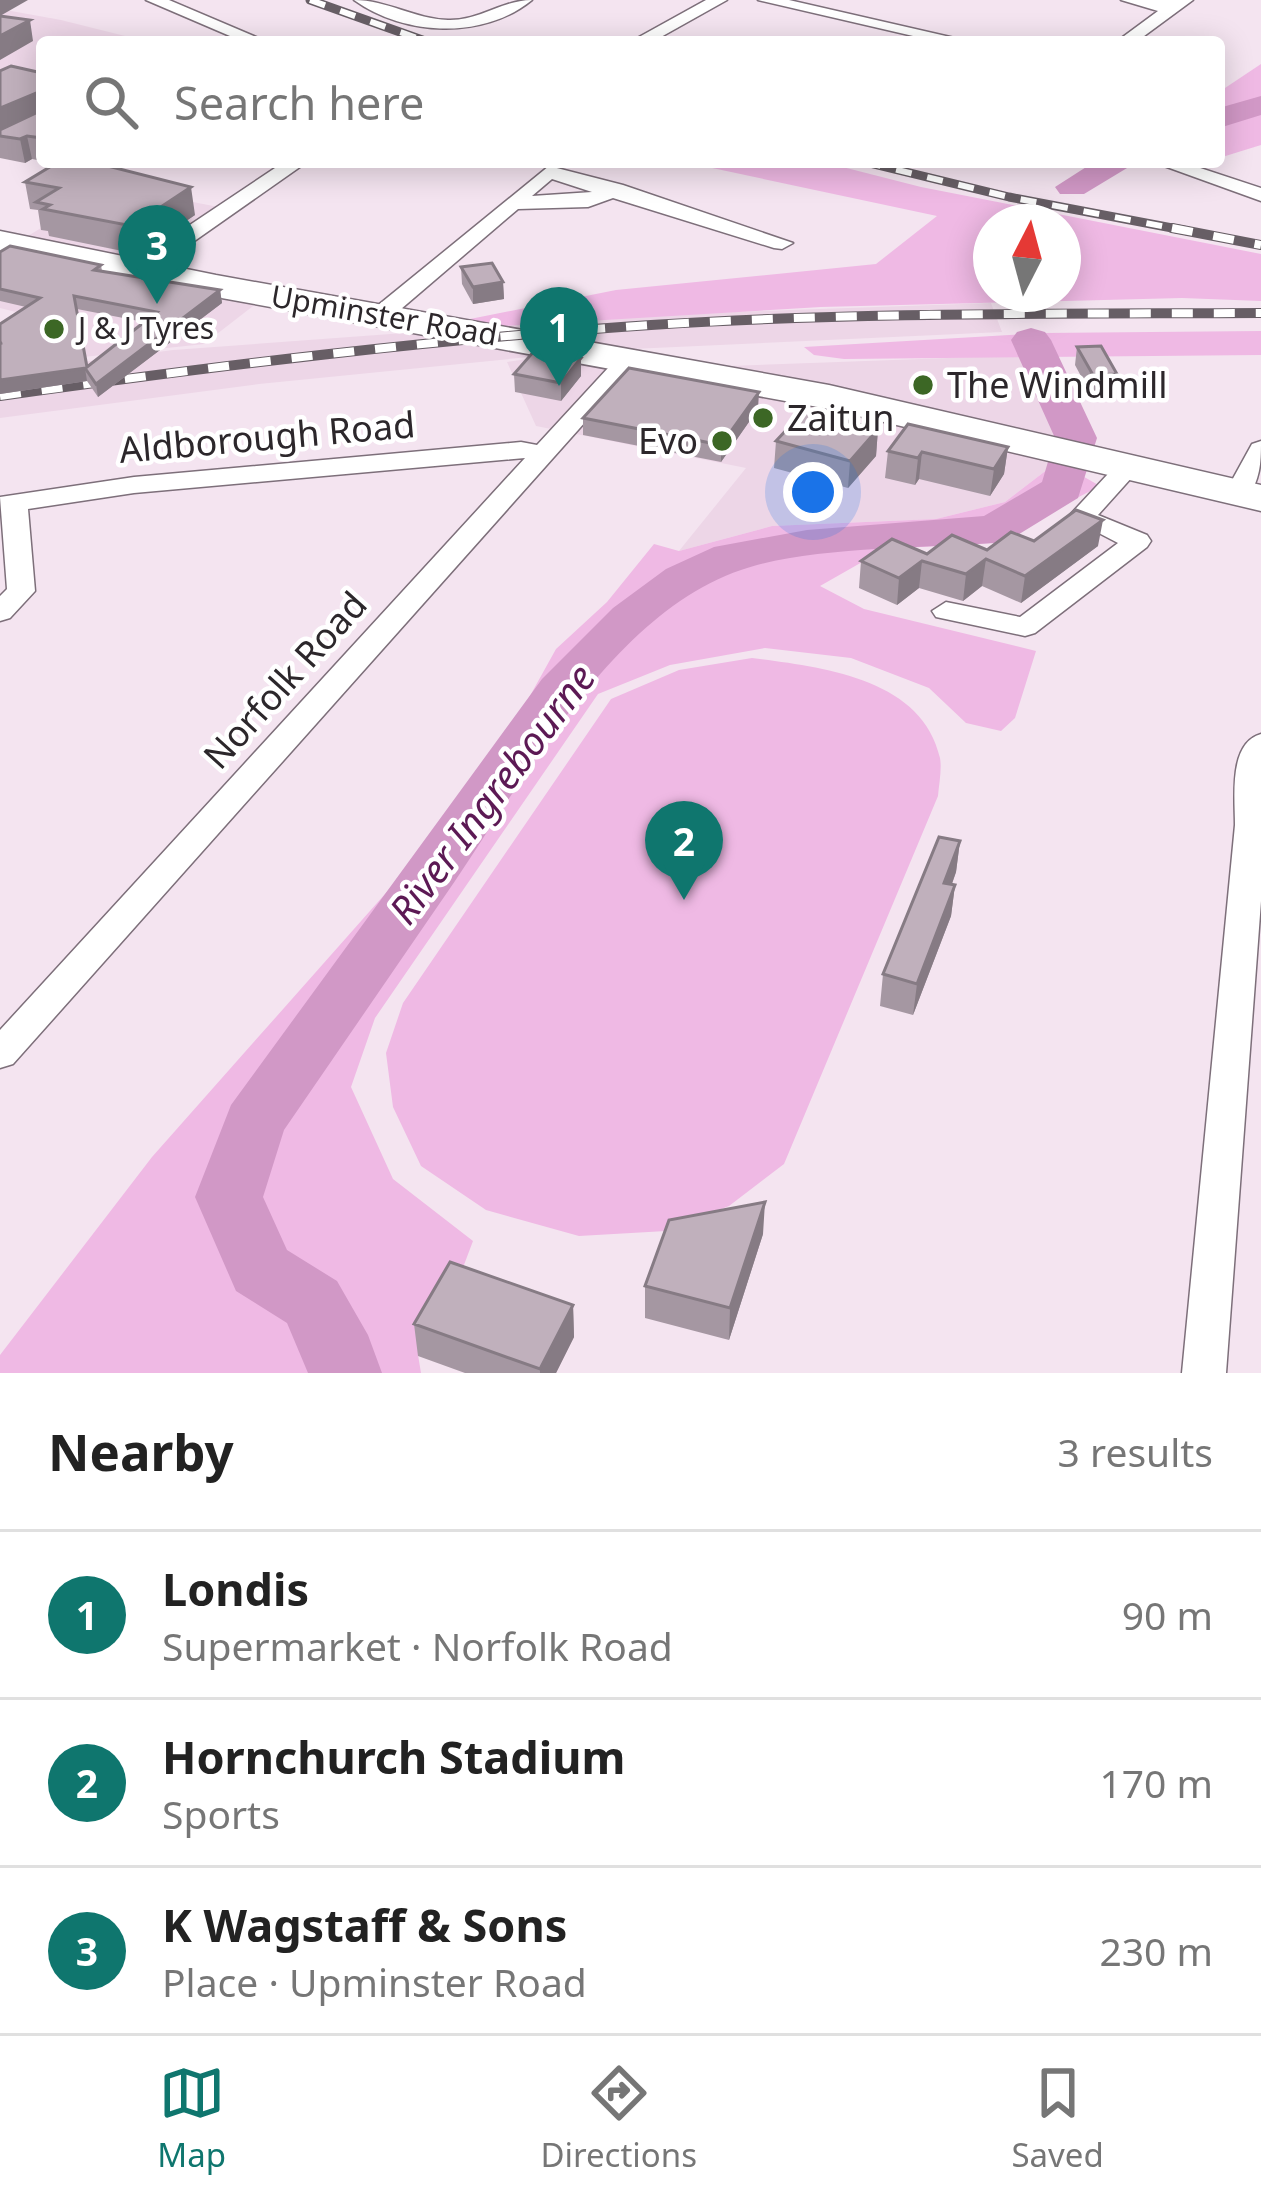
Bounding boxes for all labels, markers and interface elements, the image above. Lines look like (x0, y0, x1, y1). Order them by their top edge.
search box (36, 36, 1225, 168)
icon: search (78, 69, 144, 135)
text: Search here (174, 72, 424, 133)
north arrow (973, 204, 1081, 312)
pin: 3 (118, 205, 196, 304)
street label: Upminster Road (268, 274, 501, 355)
pin: 1 (520, 287, 598, 386)
place label: J & J Tyres (75, 307, 214, 348)
marker: J & J Tyres (41, 316, 67, 342)
place label: The Windmill (947, 360, 1168, 409)
marker: The Windmill (910, 372, 936, 398)
place label: Zaitun (787, 393, 895, 442)
street label: Aldborough Road (117, 399, 417, 474)
marker: Zaitun (750, 405, 776, 431)
place label: Evo (638, 416, 698, 465)
marker: Evo (709, 428, 735, 454)
your location (783, 462, 843, 522)
street label: Norfolk Road (192, 581, 377, 779)
water label: River Ingrebourne (376, 652, 606, 934)
pin: 2 (645, 801, 723, 900)
text: Nearby (48, 1416, 234, 1486)
text: 3 results (1058, 1425, 1213, 1478)
text: Londis (162, 1558, 309, 1619)
text: 1 (76, 1588, 98, 1641)
text: 90 m (1122, 1588, 1213, 1641)
text: Supermarket · Norfolk Road (162, 1619, 673, 1672)
text: Hornchurch Stadium (162, 1726, 625, 1787)
text: 2 (76, 1756, 98, 1809)
text: 170 m (1099, 1756, 1213, 1809)
text: Sports (162, 1787, 280, 1840)
text: K Wagstaff & Sons (162, 1894, 567, 1955)
text: 3 (76, 1924, 98, 1977)
text: 230 m (1099, 1924, 1213, 1977)
text: Place · Upminster Road (162, 1955, 587, 2008)
tab: Map (157, 2060, 226, 2177)
tab: Directions (540, 2060, 697, 2177)
tab: Saved (1011, 2060, 1104, 2177)

